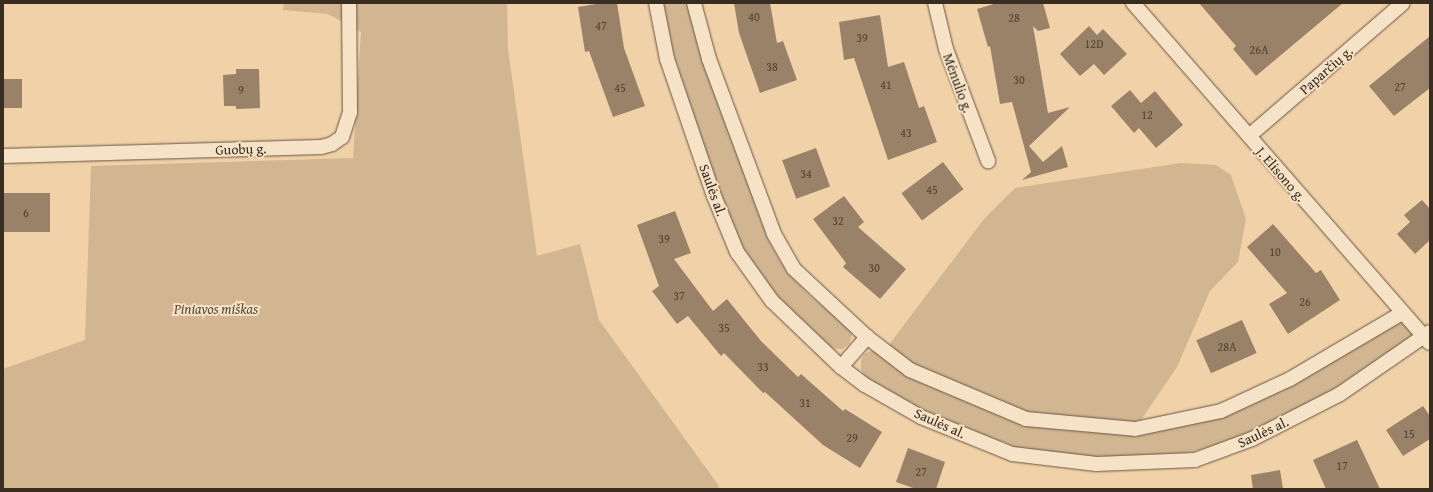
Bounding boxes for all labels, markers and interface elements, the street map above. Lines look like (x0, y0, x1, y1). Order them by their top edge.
house number: 40 (748, 10, 760, 24)
house number: 28 (1008, 11, 1020, 25)
house number: 47 (595, 19, 607, 33)
house number: 39 (856, 31, 868, 45)
house number: 12D (1085, 37, 1103, 51)
street label: Paparčių g. (1296, 42, 1356, 98)
house number: 26A (1250, 43, 1268, 57)
street label: Mėnulio g. (940, 51, 976, 115)
house number: 38 (766, 60, 778, 74)
house number: 30 (1013, 73, 1025, 87)
house number: 41 (880, 78, 892, 92)
house number: 27 (1394, 80, 1406, 94)
house number: 45 (614, 81, 626, 95)
house number: 9 (238, 83, 244, 97)
house number: 12 (1141, 108, 1153, 122)
house number: 43 (900, 126, 912, 140)
street label: Guobų g. (215, 140, 267, 158)
street label: J. Elisono g. (1253, 143, 1309, 205)
street label: Saulės al. (696, 162, 730, 218)
house number: 34 (800, 167, 812, 181)
house number: 45 (926, 183, 938, 197)
house number: 6 (23, 206, 29, 220)
house number: 32 (832, 214, 844, 228)
house number: 39 (658, 232, 670, 246)
house number: 10 (1269, 245, 1281, 259)
house number: 30 (868, 261, 880, 275)
house number: 37 (673, 289, 685, 303)
house number: 26 (1299, 295, 1311, 309)
park label: Piniavos miškas (174, 301, 258, 317)
house number: 35 (718, 321, 730, 335)
house number: 28A (1218, 340, 1236, 354)
house number: 33 (757, 360, 769, 374)
house number: 31 (799, 396, 811, 410)
street label: Saulės al. (912, 404, 968, 442)
street label: Saulės al. (1235, 413, 1291, 451)
house number: 15 (1403, 427, 1415, 441)
house number: 29 (846, 431, 858, 445)
house number: 17 (1336, 459, 1348, 473)
house number: 27 (915, 465, 927, 479)

